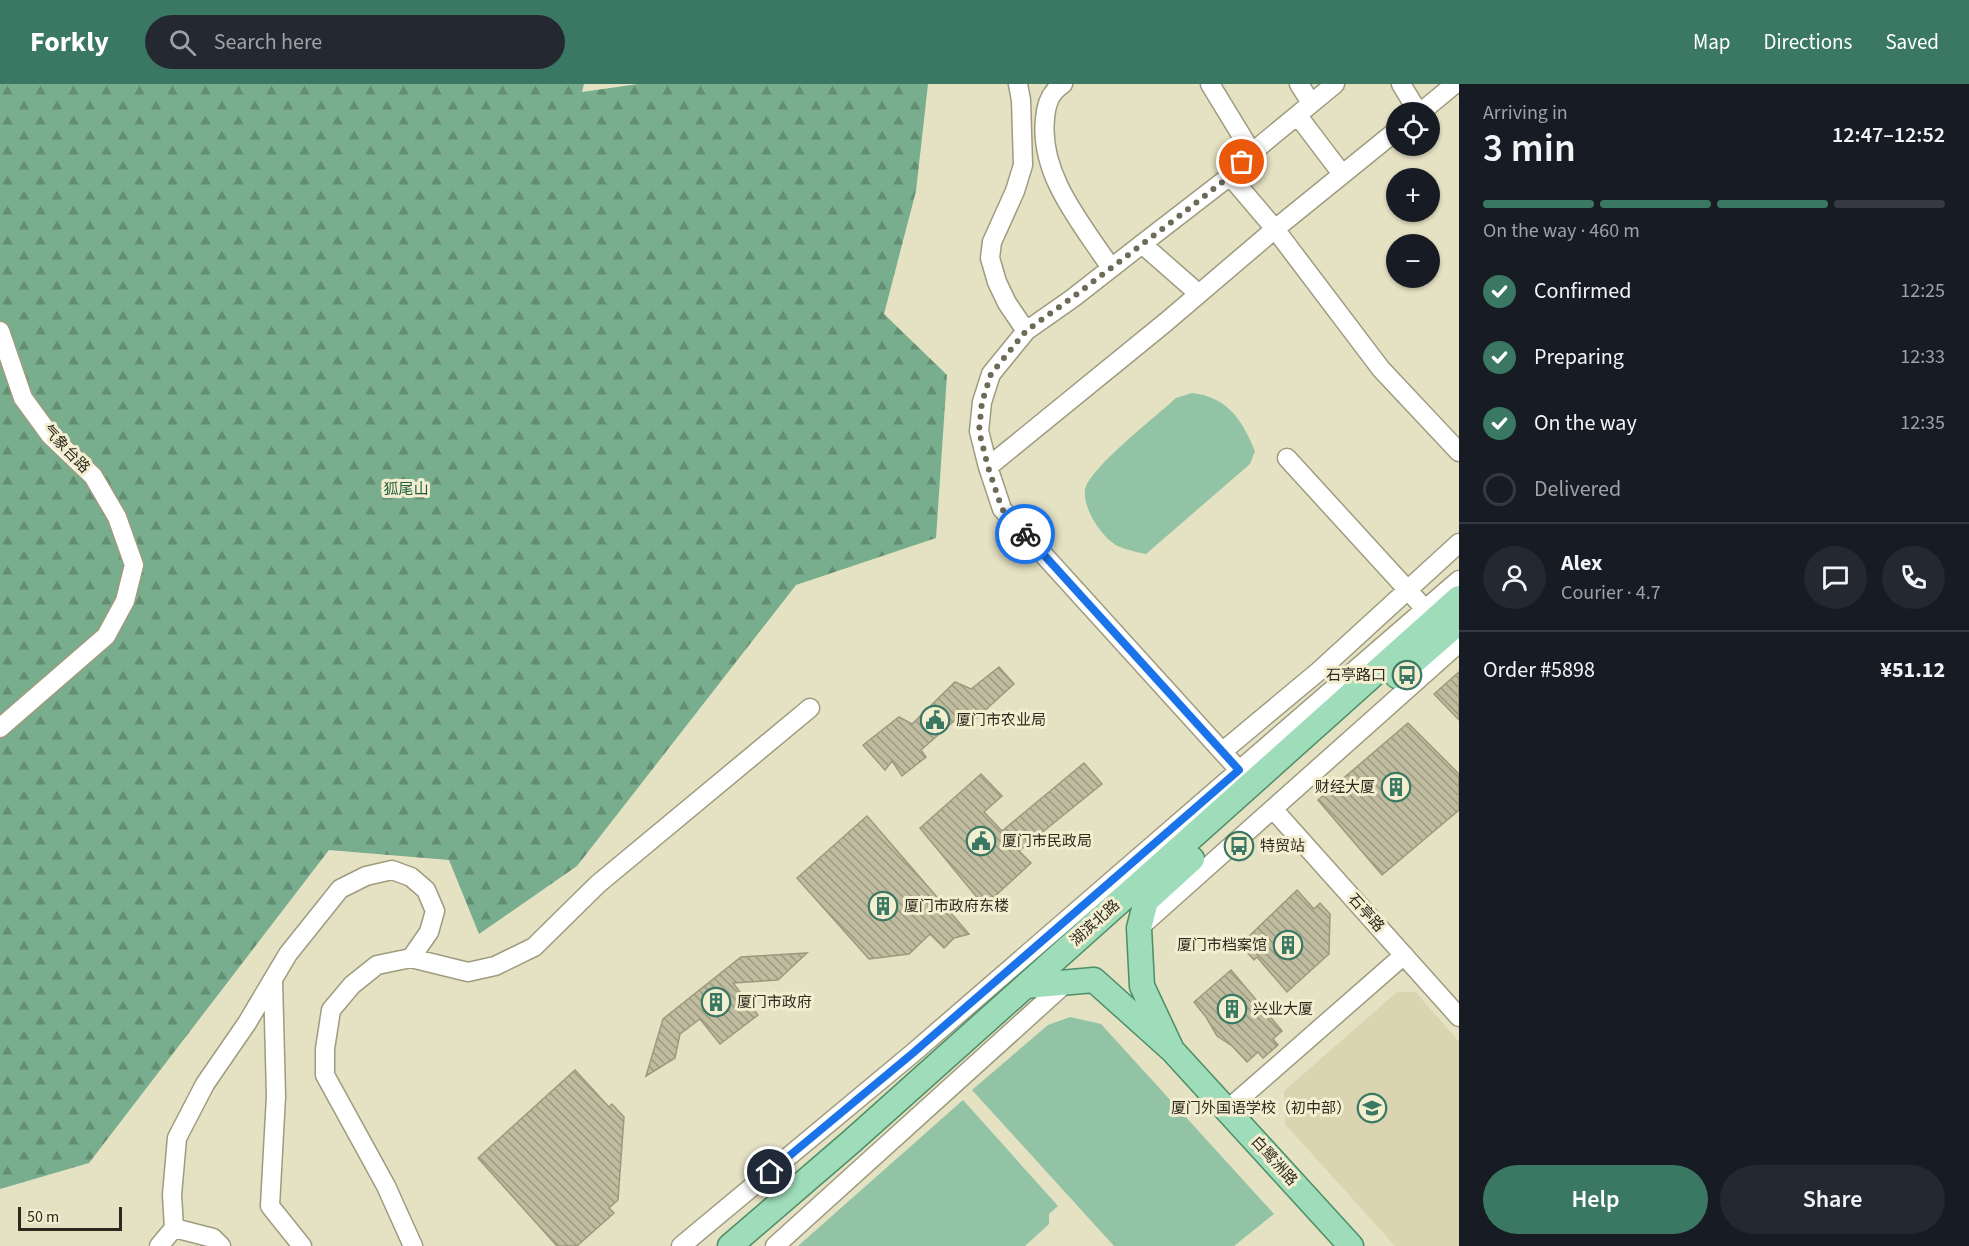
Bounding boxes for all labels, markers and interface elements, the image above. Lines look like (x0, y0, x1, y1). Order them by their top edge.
search box (145, 15, 565, 69)
text: Forkly (30, 22, 109, 62)
icon: search (166, 26, 199, 59)
text: Search here (214, 26, 322, 58)
text: Map (1693, 27, 1731, 57)
text: Directions (1764, 27, 1852, 57)
text: Saved (1885, 27, 1939, 57)
text: Arriving in (1483, 99, 1568, 127)
map controls (1386, 102, 1440, 288)
button: locate (1386, 102, 1440, 156)
text: 12:47–12:52 (1832, 119, 1945, 151)
text: 3 min (1483, 121, 1576, 177)
pin (1216, 136, 1267, 187)
icon: bag (1225, 145, 1258, 178)
button: + (1386, 168, 1440, 222)
text: On the way · 460 m (1483, 217, 1640, 245)
button: − (1386, 234, 1440, 288)
icon: check (1483, 275, 1516, 308)
text: Confirmed (1534, 275, 1631, 307)
text: 12:25 (1900, 277, 1945, 305)
icon: check (1483, 341, 1516, 374)
text: Preparing (1534, 341, 1624, 373)
text: 12:33 (1900, 343, 1945, 371)
icon: check (1483, 407, 1516, 440)
text: On the way (1534, 407, 1637, 439)
text: 12:35 (1900, 409, 1945, 437)
street label: 气象台路 (38, 420, 94, 478)
text: Delivered (1534, 473, 1621, 505)
park label: 狐尾山 (383, 479, 429, 500)
courier (995, 504, 1055, 564)
icon: bike (1009, 518, 1042, 551)
button: person (1483, 546, 1546, 609)
button: chat (1804, 546, 1867, 609)
button: phone (1882, 546, 1945, 609)
text: Alex (1561, 547, 1602, 579)
text: Courier · 4.7 (1561, 579, 1661, 607)
text: Order #5898 (1483, 654, 1595, 686)
text: ¥51.12 (1880, 654, 1945, 686)
bus stop icon: 石亭路口 (1391, 659, 1423, 691)
place label: 石亭路口 (1326, 665, 1386, 686)
public building icon: 厦门市农业局 (919, 704, 951, 736)
place label: 厦门市农业局 (956, 710, 1046, 731)
building icon: 财经大厦 (1380, 771, 1412, 803)
place label: 财经大厦 (1315, 777, 1375, 798)
public building icon: 厦门市民政局 (965, 825, 997, 857)
bus stop icon: 特贸站 (1223, 830, 1255, 862)
place label: 厦门市民政局 (1002, 831, 1092, 852)
place label: 特贸站 (1260, 836, 1305, 857)
street label: 石亭路 (1343, 889, 1389, 937)
building icon: 厦门市政府东楼 (867, 890, 899, 922)
street label: 湖滨北路 (1066, 895, 1124, 951)
place label: 厦门市政府东楼 (904, 896, 1009, 917)
building icon: 厦门市档案馆 (1272, 929, 1304, 961)
place label: 厦门市档案馆 (1177, 935, 1267, 956)
building icon: 厦门市政府 (700, 986, 732, 1018)
place label: 厦门市政府 (737, 992, 812, 1013)
building icon: 兴业大厦 (1216, 993, 1248, 1025)
place label: 兴业大厦 (1253, 999, 1313, 1020)
school or university icon: 厦门外国语学校（初中部） (1356, 1092, 1388, 1124)
place label: 厦门外国语学校（初中部） (1171, 1098, 1351, 1119)
street label: 白鹭洲路 (1246, 1132, 1302, 1190)
pin (744, 1146, 795, 1197)
icon: home (753, 1155, 786, 1188)
button: Help (1483, 1165, 1708, 1234)
button: Share (1720, 1165, 1945, 1234)
scale bar (18, 1204, 122, 1232)
text: 50 m (27, 1206, 59, 1228)

